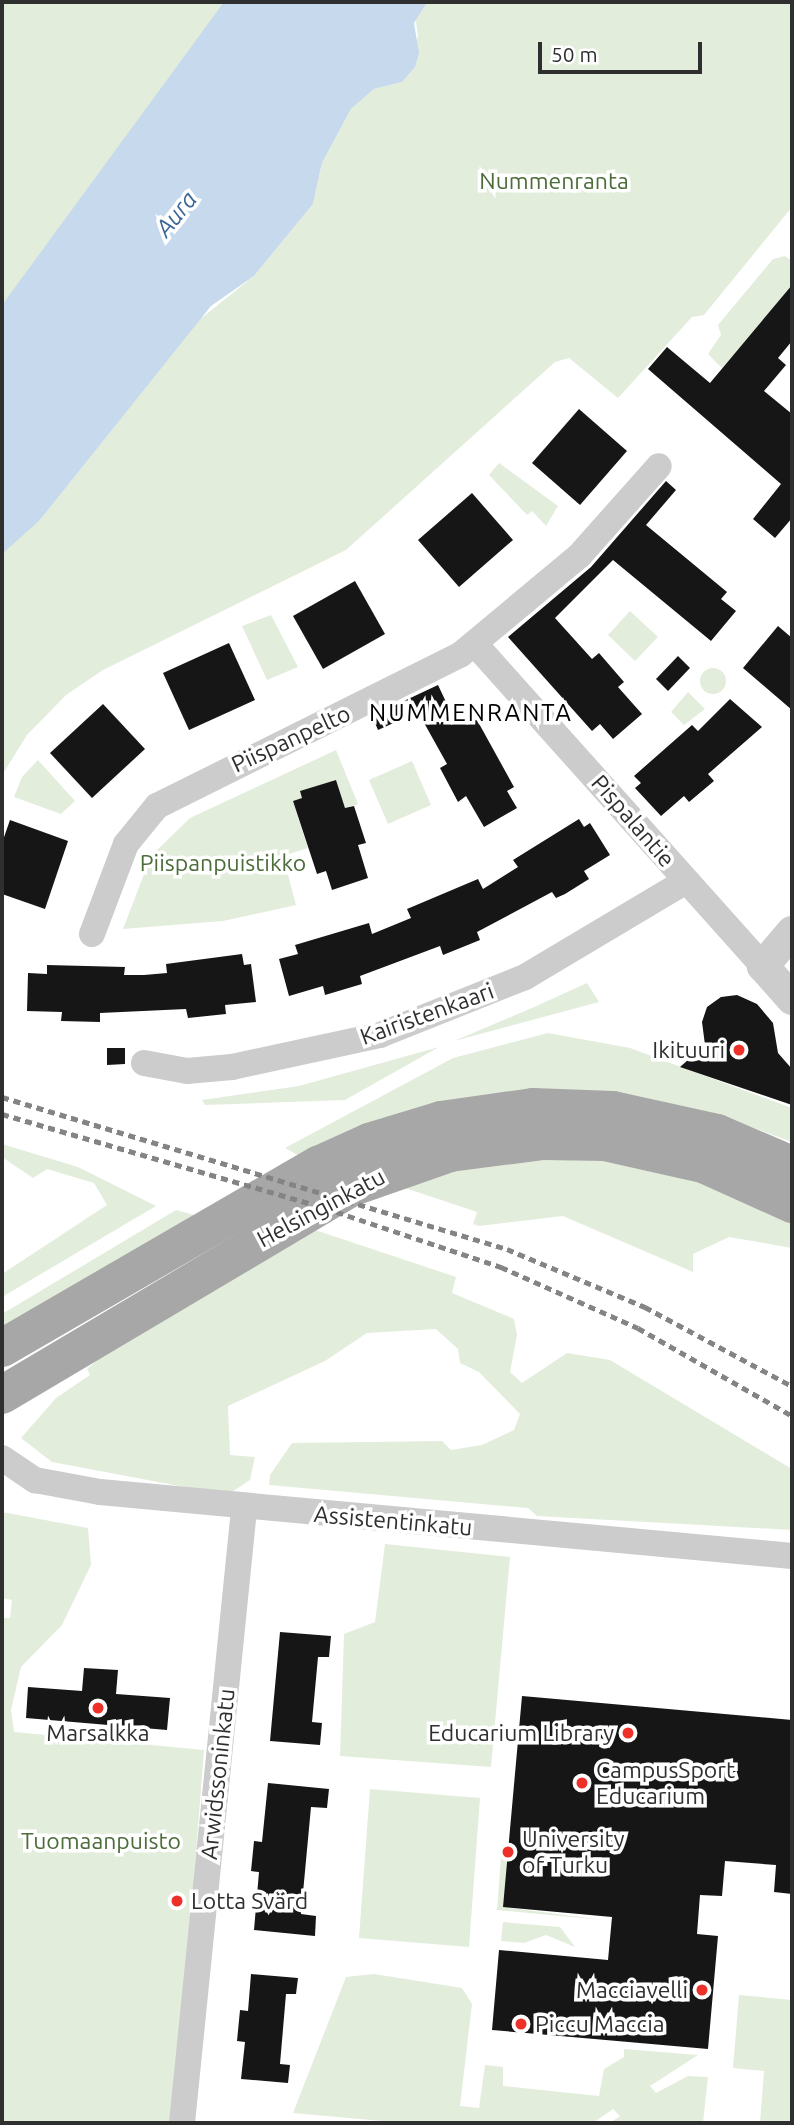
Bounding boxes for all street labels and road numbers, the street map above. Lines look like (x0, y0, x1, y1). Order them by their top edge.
street label: Piispanpelto (227, 699, 355, 779)
street label: Pispalantie (586, 769, 680, 873)
street label: Kairistenkaari (356, 977, 498, 1051)
street label: Helsinginkatu (252, 1163, 390, 1253)
street label: Assistentinkatu (313, 1500, 473, 1542)
street label: Arwidssoninkatu (195, 1687, 241, 1861)

